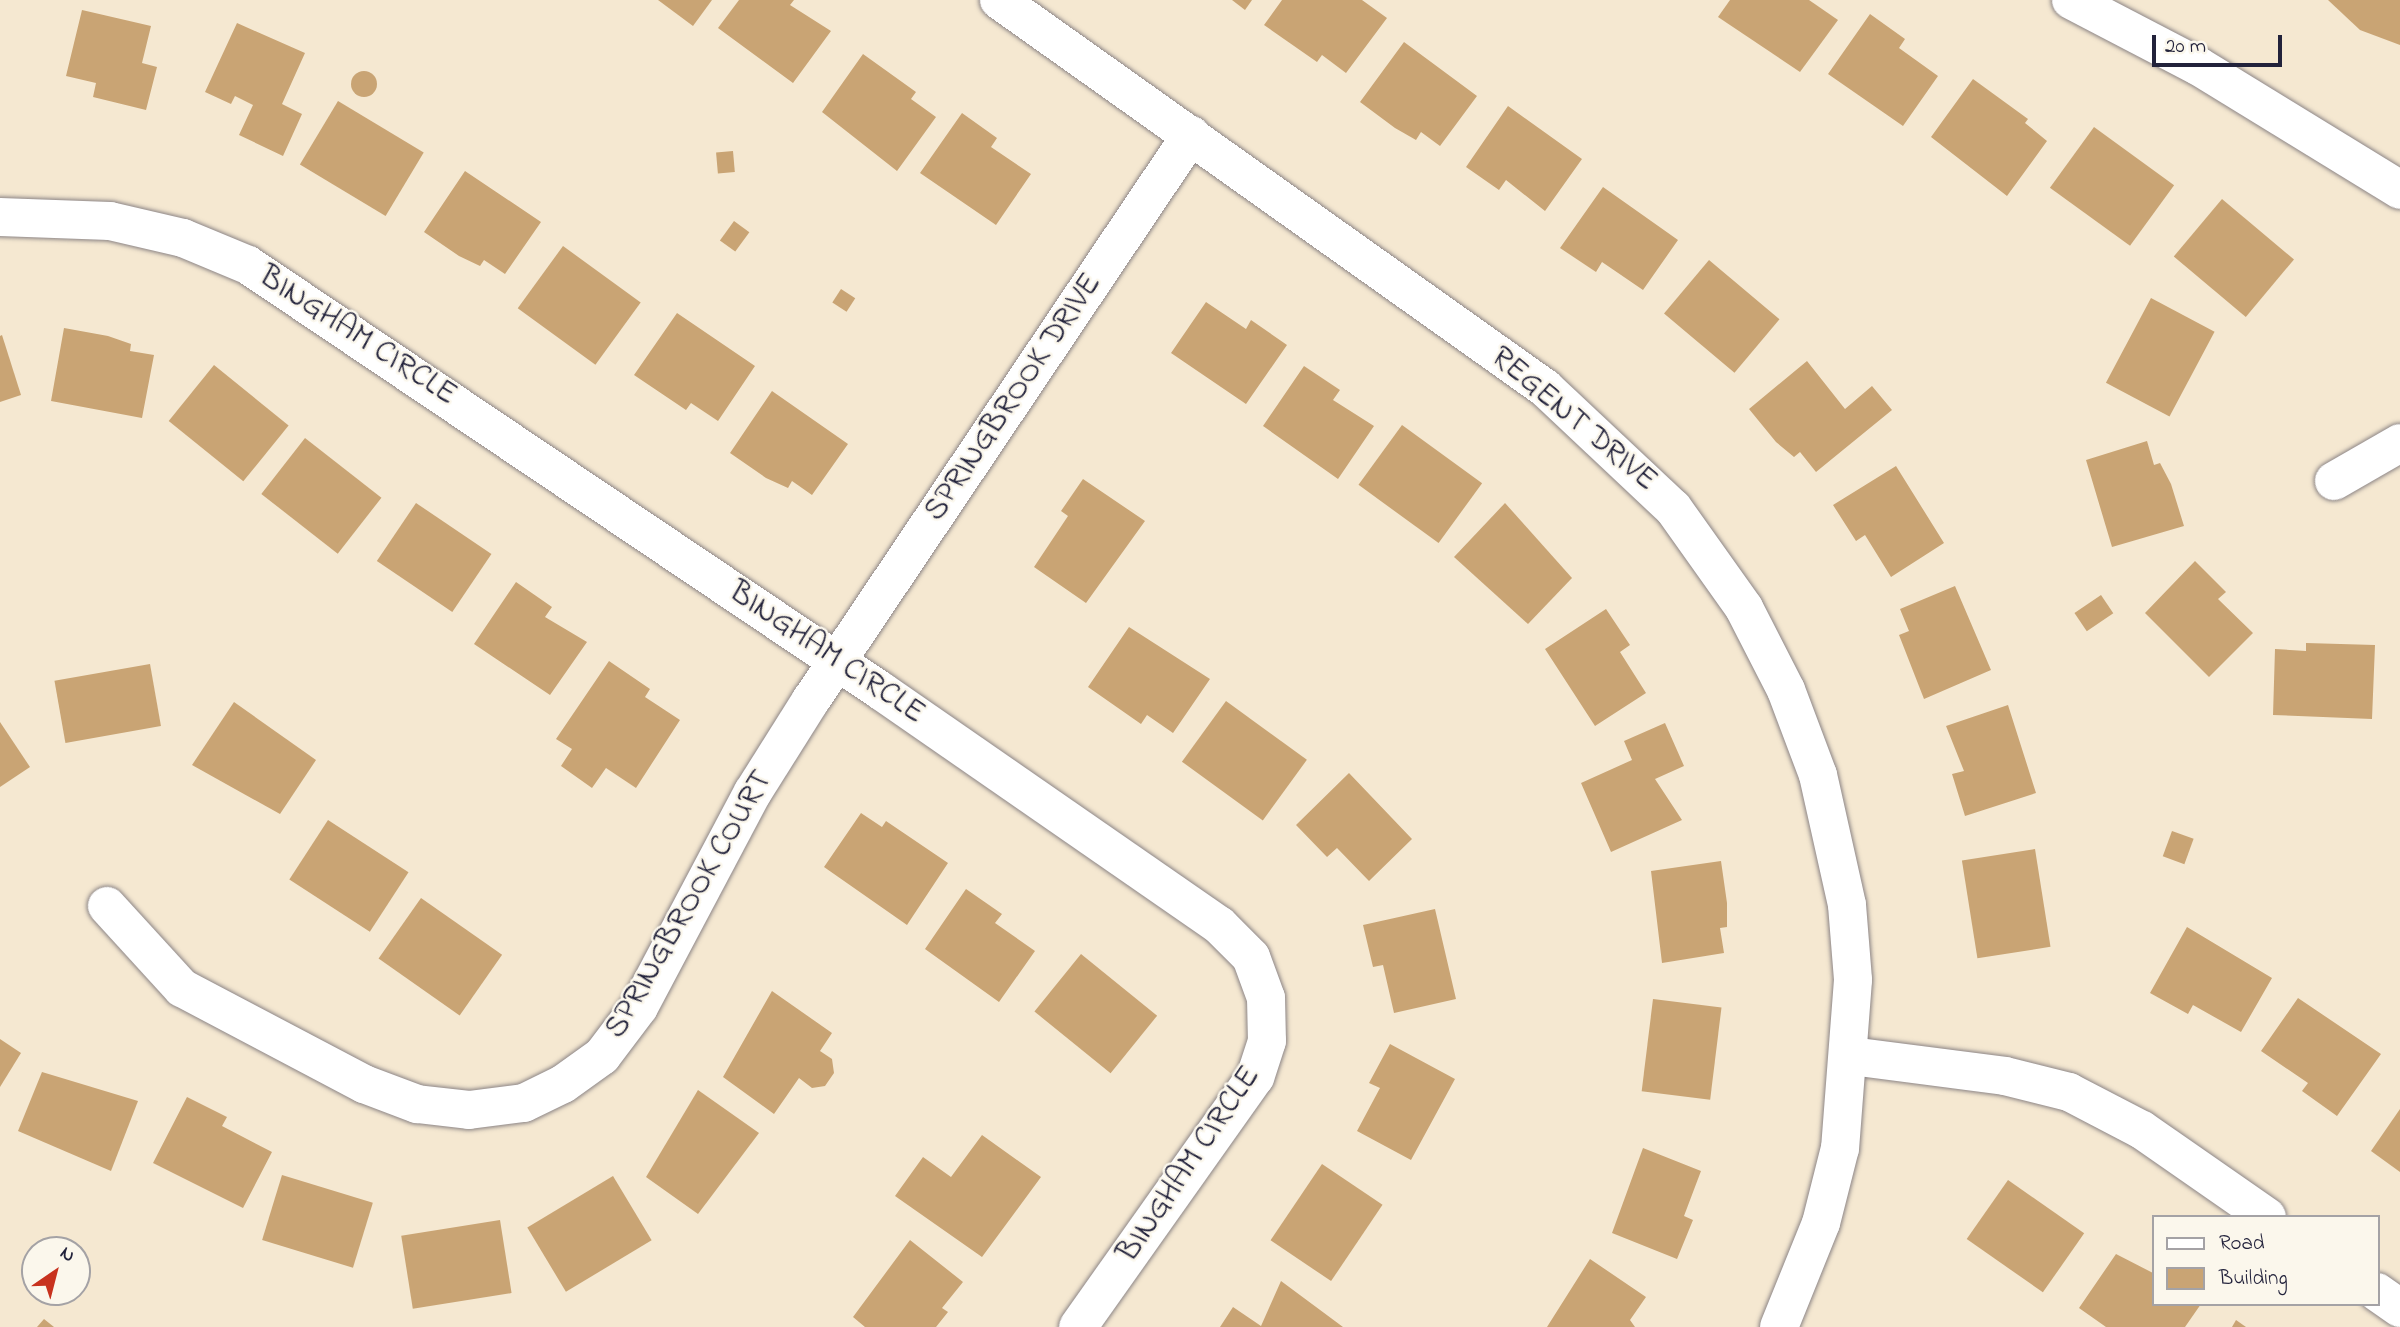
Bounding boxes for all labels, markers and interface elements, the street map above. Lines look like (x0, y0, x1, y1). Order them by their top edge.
scale bar (2155, 21, 2284, 65)
text: 20 m (2165, 32, 2206, 62)
street label: BINGHAM CIRCLE (251, 259, 463, 415)
street label: SPRINGBROOK DRIVE (917, 267, 1111, 529)
street label: REGENT DRIVE (1482, 339, 1664, 501)
street label: BINGHAM CIRCLE (721, 574, 931, 734)
street label: SPRINGBROOK COURT (598, 764, 782, 1046)
street label: BINGHAM CIRCLE (1110, 1060, 1270, 1270)
legend (2152, 1215, 2379, 1306)
text: Road (2219, 1229, 2265, 1259)
north arrow (21, 1236, 91, 1306)
text: N (54, 1240, 80, 1270)
text: Building (2219, 1264, 2288, 1294)

